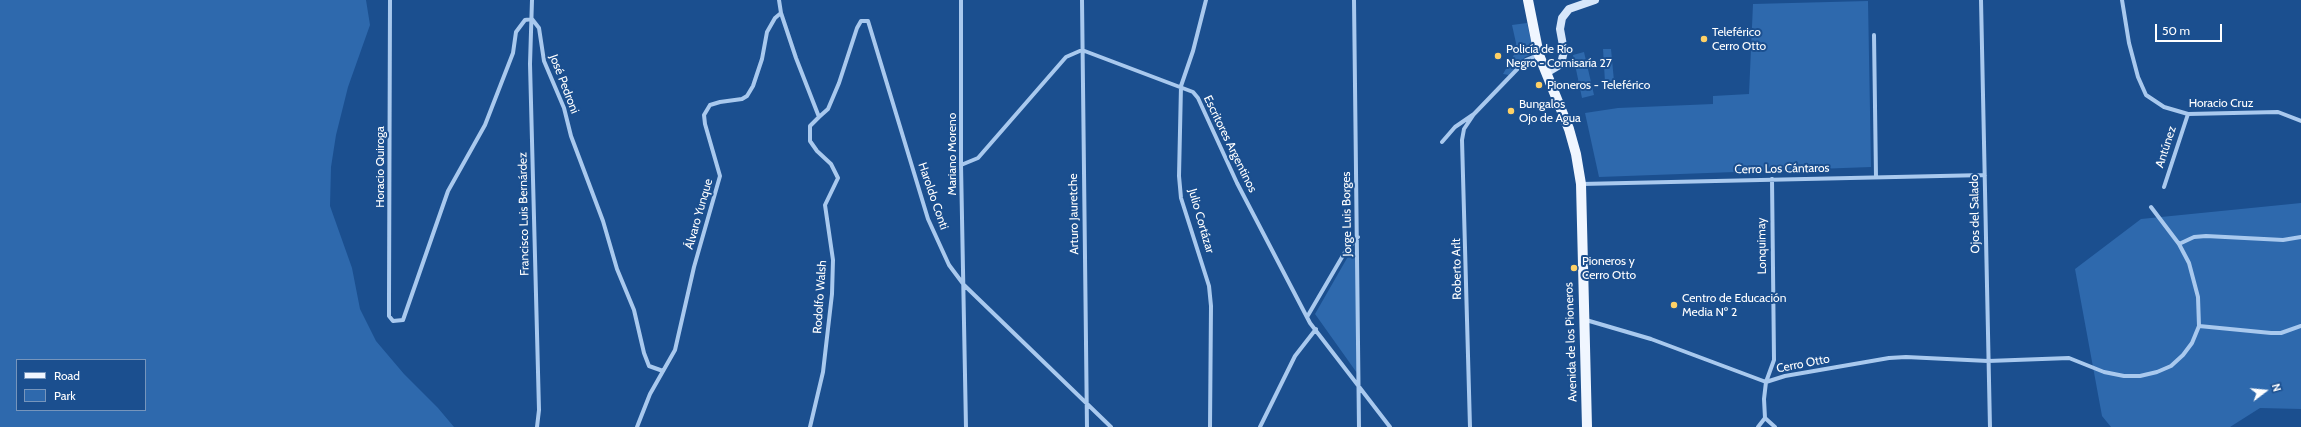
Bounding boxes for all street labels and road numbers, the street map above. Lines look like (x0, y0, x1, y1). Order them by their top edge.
street label: José Pedroni (546, 52, 582, 116)
street label: Escritores Argentinos (1200, 93, 1260, 195)
street label: Horacio Cruz (2189, 96, 2253, 110)
street label: Mariano Moreno (945, 113, 959, 195)
street label: Antúnez (2153, 124, 2179, 170)
street label: Horacio Quiroga (373, 126, 387, 208)
street label: Francisco Luis Bernárdez (516, 152, 532, 276)
street label: Haroldo Conti (915, 161, 951, 231)
street label: Cerro Los Cántaros (1734, 161, 1830, 177)
street label: Jorge Luis Borges (1339, 171, 1355, 257)
street label: Arturo Jauretche (1066, 173, 1082, 255)
street label: Ojos del Salado (1967, 174, 1983, 254)
street label: Álvaro Yunque (682, 177, 716, 251)
street label: Julio Cortázar (1185, 187, 1217, 255)
street label: Lonquimay (1754, 217, 1770, 275)
street label: Roberto Arlt (1449, 238, 1465, 300)
street label: Rodolfo Walsh (810, 260, 830, 334)
street label: Avenida de los Pioneros (1562, 282, 1580, 402)
street label: Cerro Otto (1775, 352, 1831, 376)

